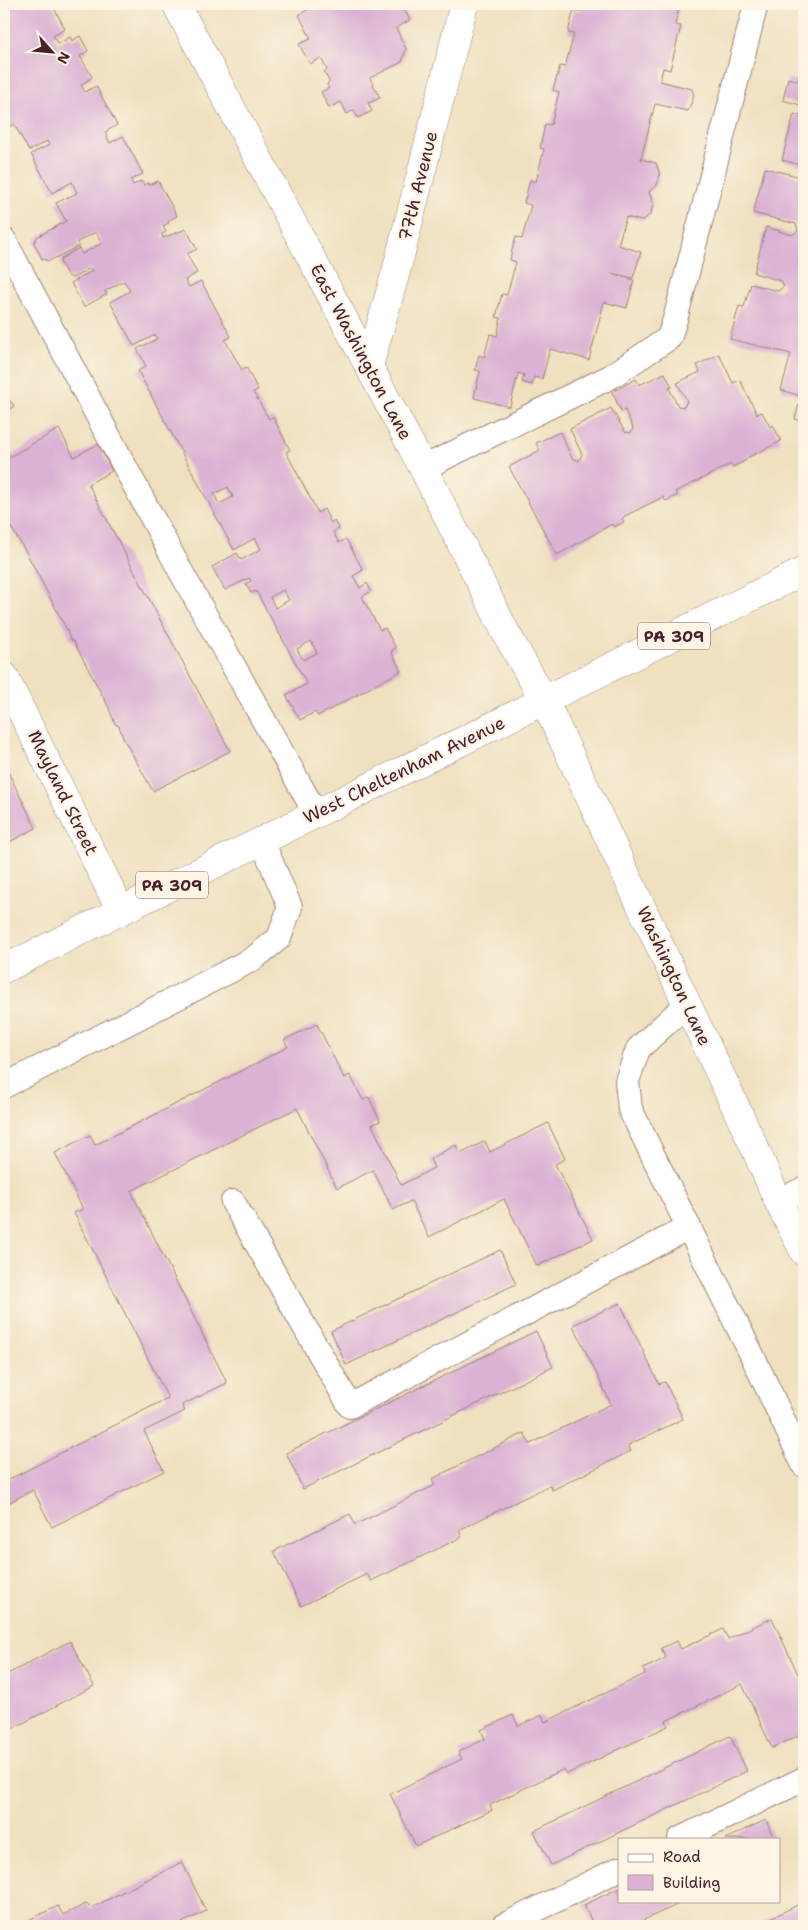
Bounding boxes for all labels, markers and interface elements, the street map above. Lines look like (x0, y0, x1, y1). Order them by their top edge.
north arrow (28, 28, 78, 78)
text: N (53, 49, 74, 67)
street label: 77th Avenue (393, 129, 443, 243)
street label: East Washington Lane (304, 260, 418, 444)
road number: PA 309 (638, 622, 710, 650)
street label: West Cheltenham Avenue (299, 711, 509, 829)
street label: Mayland Street (22, 726, 104, 860)
road number: PA 309 (136, 872, 208, 898)
street label: Washington Lane (631, 902, 717, 1050)
legend (618, 1838, 780, 1902)
text: Road (663, 1847, 701, 1867)
text: Building (663, 1873, 720, 1893)

